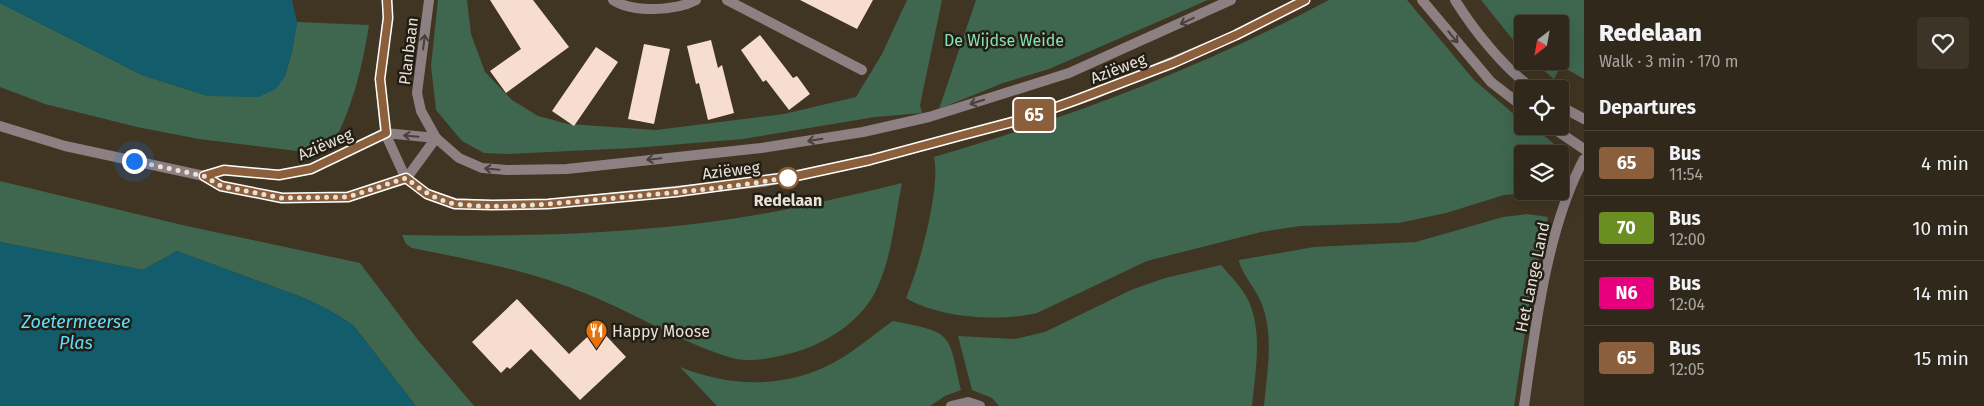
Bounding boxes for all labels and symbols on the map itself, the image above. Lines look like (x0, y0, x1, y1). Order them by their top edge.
north arrow (1514, 15, 1569, 70)
street label: Planbaan (395, 16, 422, 86)
one-way arrow (1179, 16, 1194, 26)
one-way arrow (1448, 30, 1459, 43)
park label: De Wijdse Weide (944, 31, 1064, 50)
one-way arrow (419, 34, 429, 50)
street label: Aziëweg (1088, 49, 1149, 88)
one-way arrow (969, 98, 985, 108)
line badge: 65 (1012, 99, 1056, 131)
street label: Aziëweg (295, 124, 356, 165)
one-way arrow (403, 131, 419, 141)
one-way arrow (807, 135, 823, 145)
your location (122, 149, 147, 174)
one-way arrow (646, 155, 662, 164)
street label: Aziëweg (701, 157, 762, 183)
one-way arrow (484, 164, 500, 174)
marker: Redelaan (777, 167, 799, 189)
place label: Redelaan (754, 191, 822, 210)
street label: Het Lange Land (1512, 220, 1553, 334)
water label: Zoetermeerse Plas (21, 311, 130, 354)
restaurant icon: Happy Moose (584, 319, 608, 350)
place label: Happy Moose (612, 322, 710, 341)

